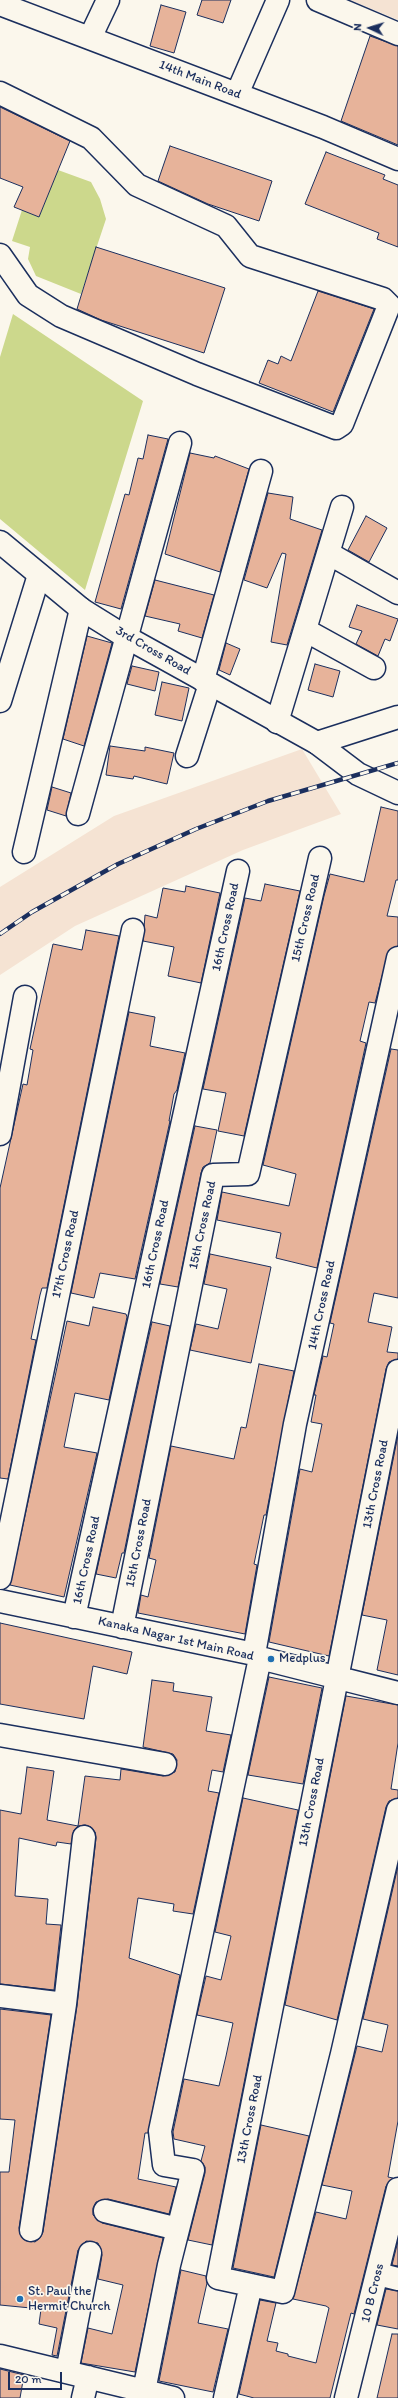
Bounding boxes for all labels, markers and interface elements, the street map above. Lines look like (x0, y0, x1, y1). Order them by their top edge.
north arrow (350, 8, 390, 48)
text: N (351, 23, 364, 31)
street label: 14th Main Road (157, 57, 243, 103)
street label: 3rd Cross Road (112, 623, 194, 679)
street label: 15th Cross Road (288, 872, 324, 964)
street label: 16th Cross Road (209, 881, 243, 973)
street label: 15th Cross Road (186, 1179, 220, 1271)
street label: 16th Cross Road (139, 1198, 173, 1290)
street label: 17th Cross Road (49, 1209, 83, 1299)
street label: 14th Cross Road (305, 1259, 339, 1351)
street label: 13th Cross Road (360, 1438, 392, 1530)
street label: 15th Cross Road (123, 1497, 155, 1589)
street label: 16th Cross Road (70, 1514, 104, 1606)
street label: Kanaka Nagar 1st Main Road (96, 1613, 256, 1665)
place label: Medplus (279, 1651, 326, 1667)
marker: Medplus (266, 1654, 276, 1664)
street label: 13th Cross Road (296, 1756, 328, 1848)
street label: 13th Cross Road (234, 2073, 266, 2165)
street label: 10 B Cross (358, 2262, 388, 2324)
place label: St. Paul the Hermit Church (28, 2284, 110, 2315)
marker: St. Paul the Hermit Church (15, 2294, 25, 2304)
scale bar (10, 2364, 64, 2390)
text: 20 m (15, 2372, 42, 2386)

